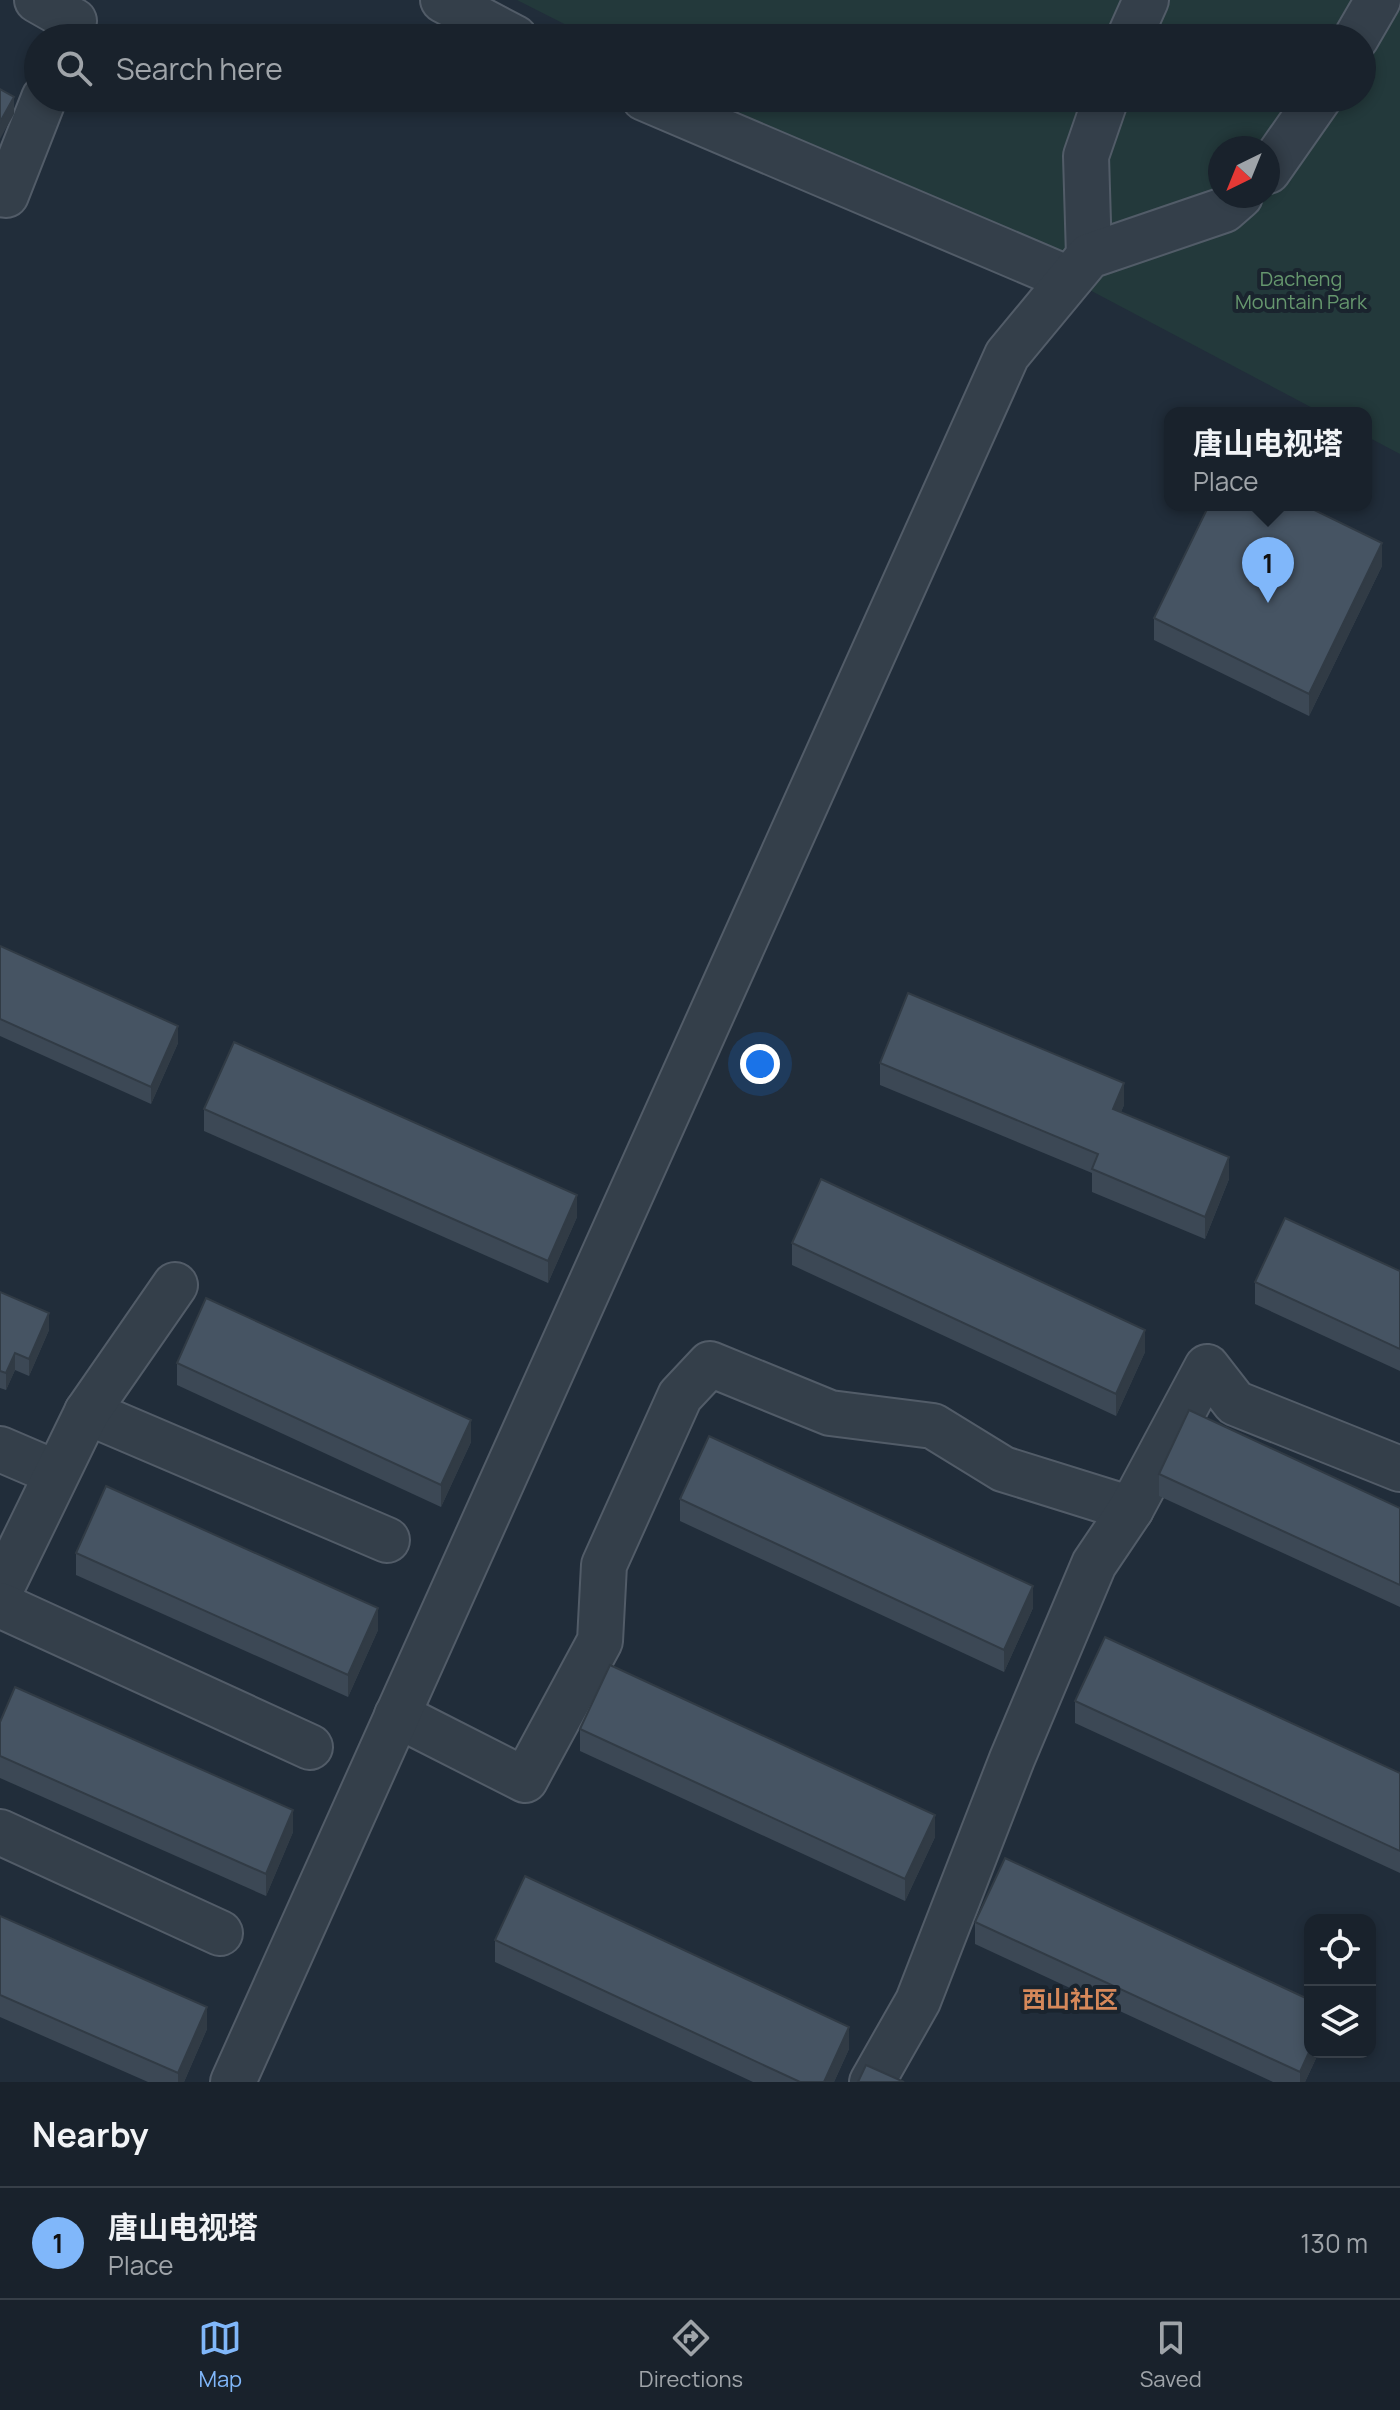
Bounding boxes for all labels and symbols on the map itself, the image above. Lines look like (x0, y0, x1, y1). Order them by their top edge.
north arrow (1208, 136, 1280, 208)
park label: Dacheng Mountain Park (1235, 265, 1368, 315)
pin: 1 (1242, 537, 1294, 603)
your location (740, 1044, 780, 1084)
district label: 西山社区 (1022, 1982, 1118, 2015)

